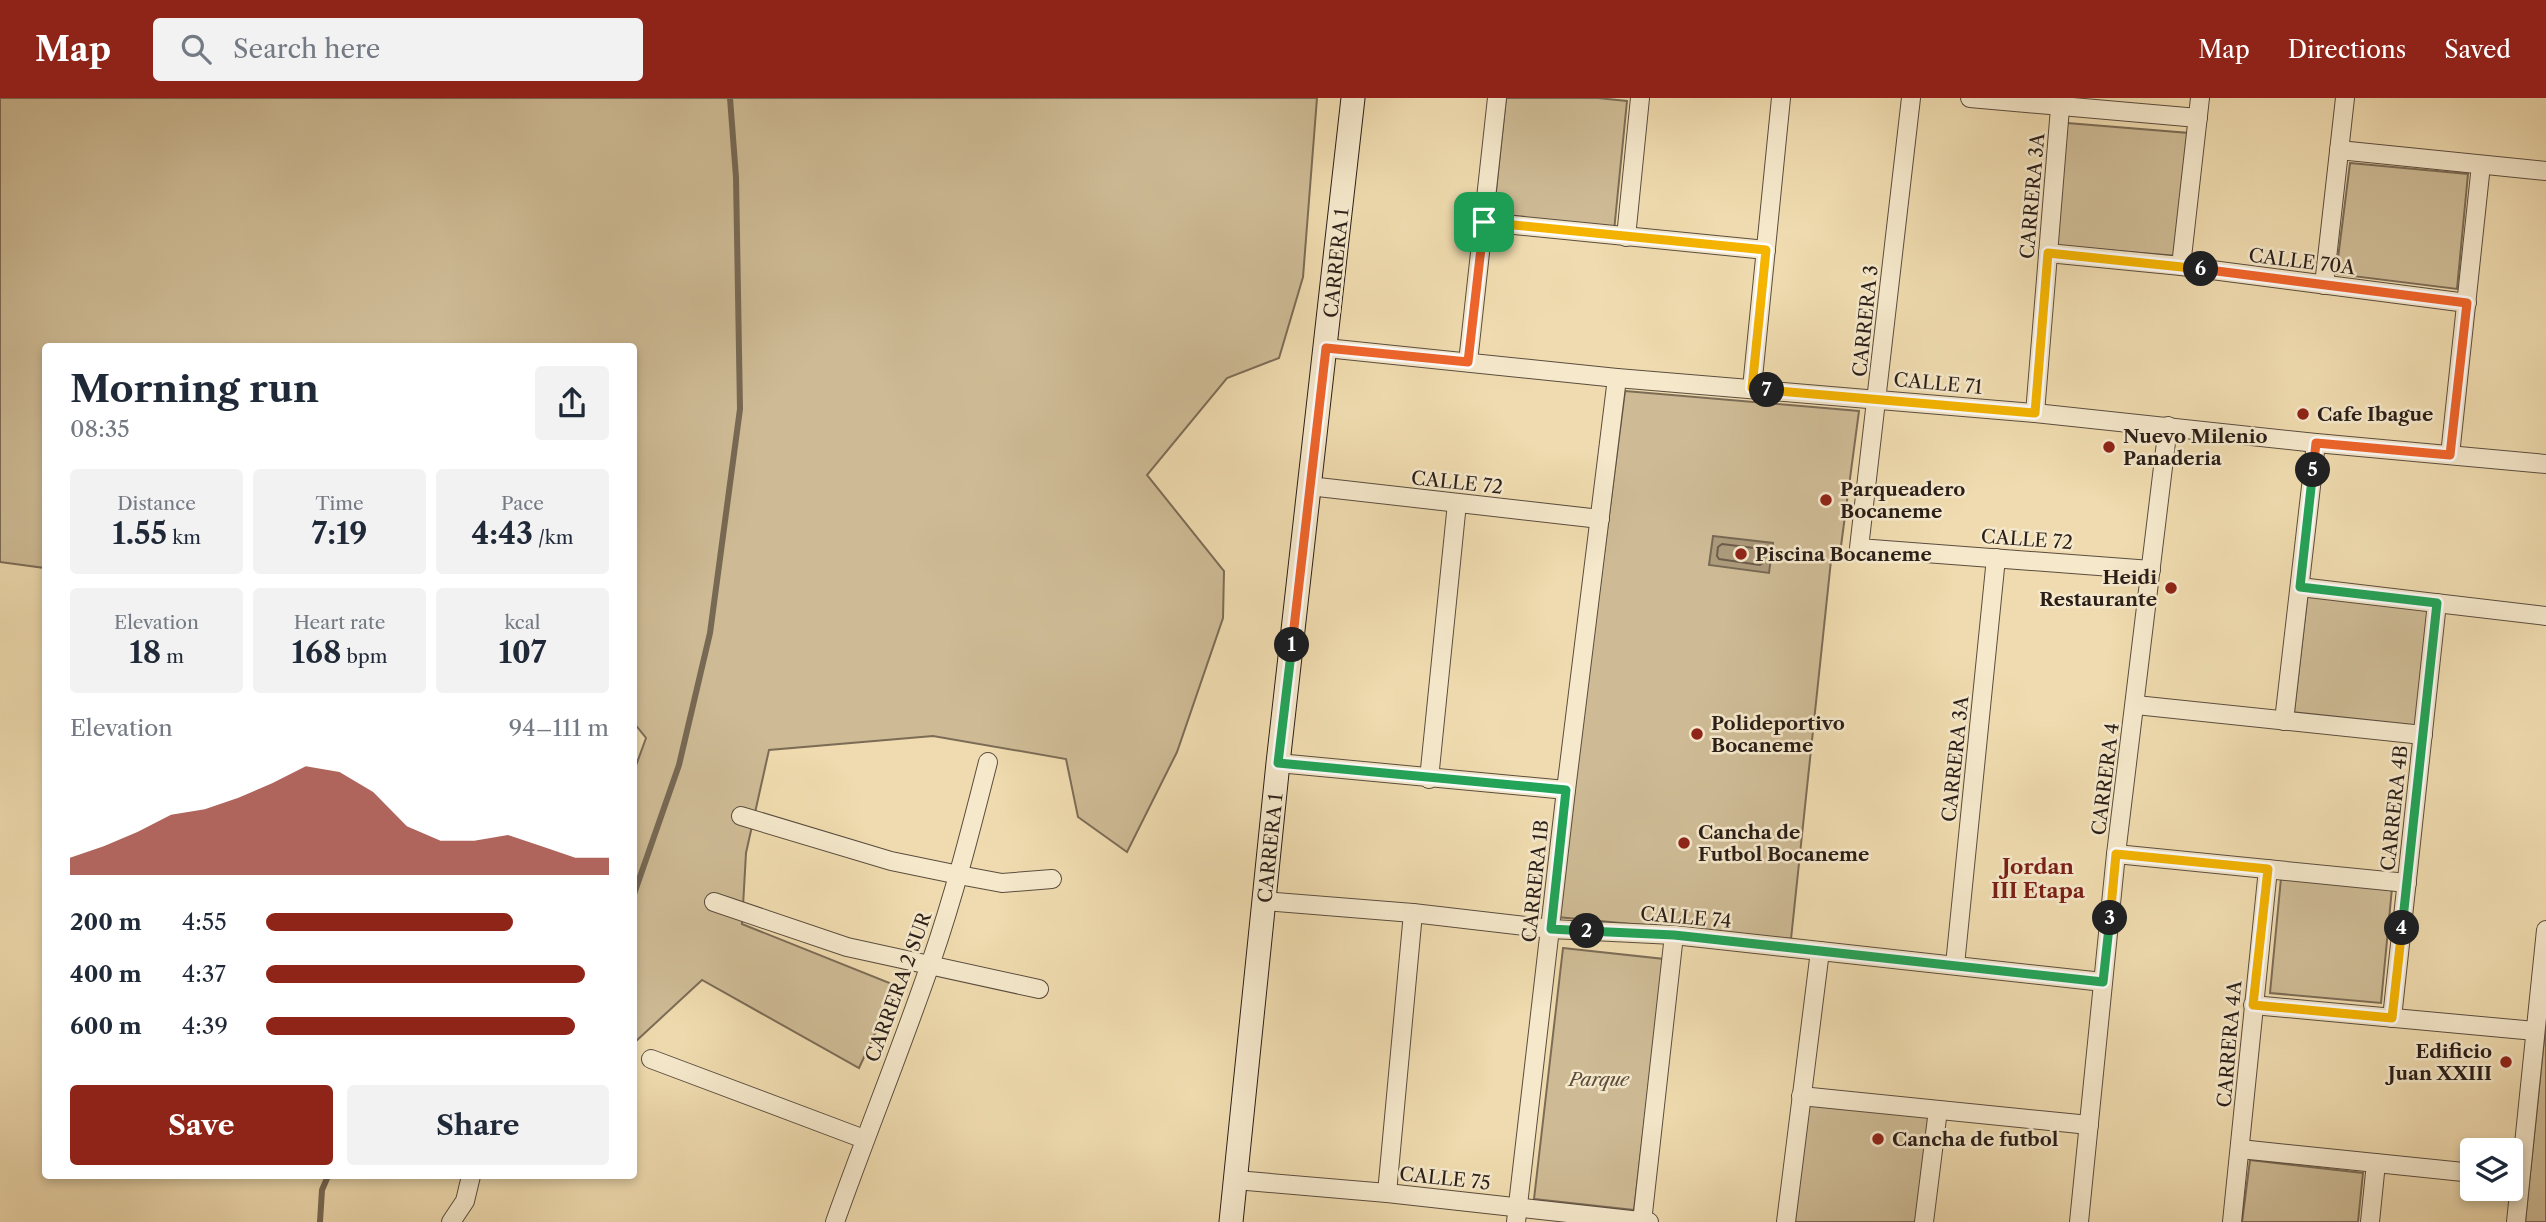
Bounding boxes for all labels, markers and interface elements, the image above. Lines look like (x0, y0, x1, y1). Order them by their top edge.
search box (153, 18, 643, 81)
text: Map (35, 29, 111, 70)
icon: search (177, 30, 215, 68)
text: Search here (233, 33, 380, 65)
text: Map (2198, 35, 2250, 64)
text: Directions (2288, 35, 2406, 64)
text: Saved (2444, 35, 2511, 64)
street label: CARRERA 3A (2016, 131, 2050, 260)
pin (1454, 192, 1514, 252)
icon: arrive (1465, 203, 1503, 241)
street label: CARRERA 1 (1319, 207, 1354, 319)
street label: CALLE 70A (2247, 244, 2357, 280)
pin: 6 (2184, 252, 2218, 286)
text: 6 (2195, 257, 2206, 280)
street label: CARRERA 3 (1848, 264, 1883, 378)
text: Morning run (70, 365, 319, 412)
button: share (535, 366, 609, 440)
street label: CALLE 71 (1893, 368, 1983, 399)
pin: 7 (1750, 372, 1784, 408)
text: 7 (1762, 378, 1771, 401)
place label: Cafe Ibague (2317, 403, 2433, 426)
marker: Cafe Ibague (2295, 406, 2311, 422)
text: 08:35 (70, 415, 130, 443)
place label: Nuevo Milenio Panaderia (2123, 425, 2268, 470)
marker: Nuevo Milenio Panaderia (2101, 439, 2117, 455)
pin: 5 (2296, 452, 2330, 488)
text: 5 (2307, 458, 2318, 481)
street label: CALLE 72 (1410, 466, 1504, 499)
place label: Parqueadero Bocaneme (1840, 478, 1965, 523)
text: Distance (117, 492, 196, 515)
text: Time (315, 492, 364, 515)
text: Pace (501, 492, 544, 515)
marker: Parqueadero Bocaneme (1818, 492, 1834, 508)
text: 1.55 (112, 515, 167, 552)
text: 7:19 (312, 515, 367, 552)
text: 4:43 (471, 515, 533, 552)
street label: CALLE 72 (1980, 525, 2074, 554)
text: km (167, 526, 201, 549)
text: /km (533, 526, 574, 549)
place label: Piscina Bocaneme (1755, 543, 1932, 566)
marker: Piscina Bocaneme (1733, 546, 1749, 562)
place label: Heidi Restaurante (2039, 566, 2157, 611)
marker: Heidi Restaurante (2163, 580, 2179, 596)
text: Elevation (114, 611, 199, 634)
text: Heart rate (294, 611, 385, 634)
text: kcal (505, 611, 540, 634)
pin: 1 (1274, 628, 1310, 662)
text: 1 (1287, 633, 1296, 656)
text: 18 (129, 634, 161, 671)
text: 168 (292, 634, 341, 671)
text: 107 (499, 634, 547, 671)
text: m (161, 645, 184, 668)
text: bpm (341, 645, 387, 668)
street label: CARRERA 3A (1937, 694, 1974, 823)
place label: Polideportivo Bocaneme (1711, 712, 1845, 757)
text: Elevation (70, 714, 173, 742)
text: 94–111 m (509, 714, 609, 742)
street label: CARRERA 4 (2087, 722, 2124, 836)
marker: Polideportivo Bocaneme (1689, 726, 1705, 742)
street label: CARRERA 4B (2376, 744, 2413, 872)
street label: CARRERA 1 (1253, 792, 1288, 904)
street label: CARRERA 1B (1518, 819, 1553, 944)
place label: Cancha de Futbol Bocaneme (1698, 821, 1869, 866)
marker: Cancha de Futbol Bocaneme (1676, 835, 1692, 851)
district label: Jordan III Etapa (1991, 854, 2086, 903)
pin: 3 (2092, 900, 2128, 936)
street label: CALLE 74 (1639, 902, 1733, 933)
text: 3 (2104, 906, 2115, 929)
text: 200 m (70, 908, 142, 936)
text: 4:55 (182, 908, 227, 936)
street label: CARRERA 2 SUR (861, 908, 937, 1065)
pin: 4 (2384, 910, 2420, 946)
pin: 2 (1570, 914, 1604, 948)
text: 4 (2396, 916, 2407, 939)
text: 2 (1581, 919, 1592, 942)
text: 400 m (70, 960, 142, 988)
text: 4:37 (182, 960, 226, 988)
street label: CARRERA 4A (2213, 979, 2247, 1108)
text: 600 m (70, 1012, 142, 1040)
text: 4:39 (182, 1012, 228, 1040)
place label: Edificio Juan XXIII (2385, 1040, 2492, 1085)
marker: Edificio Juan XXIII (2498, 1054, 2514, 1070)
park label: Parque (1567, 1068, 1630, 1091)
button: Save (70, 1085, 333, 1165)
button: Share (347, 1085, 609, 1165)
place label: Cancha de futbol (1892, 1128, 2059, 1151)
marker: Cancha de futbol (1870, 1131, 1886, 1147)
map controls (2460, 1138, 2523, 1201)
button: layers (2460, 1138, 2523, 1201)
street label: CALLE 75 (1398, 1162, 1492, 1195)

